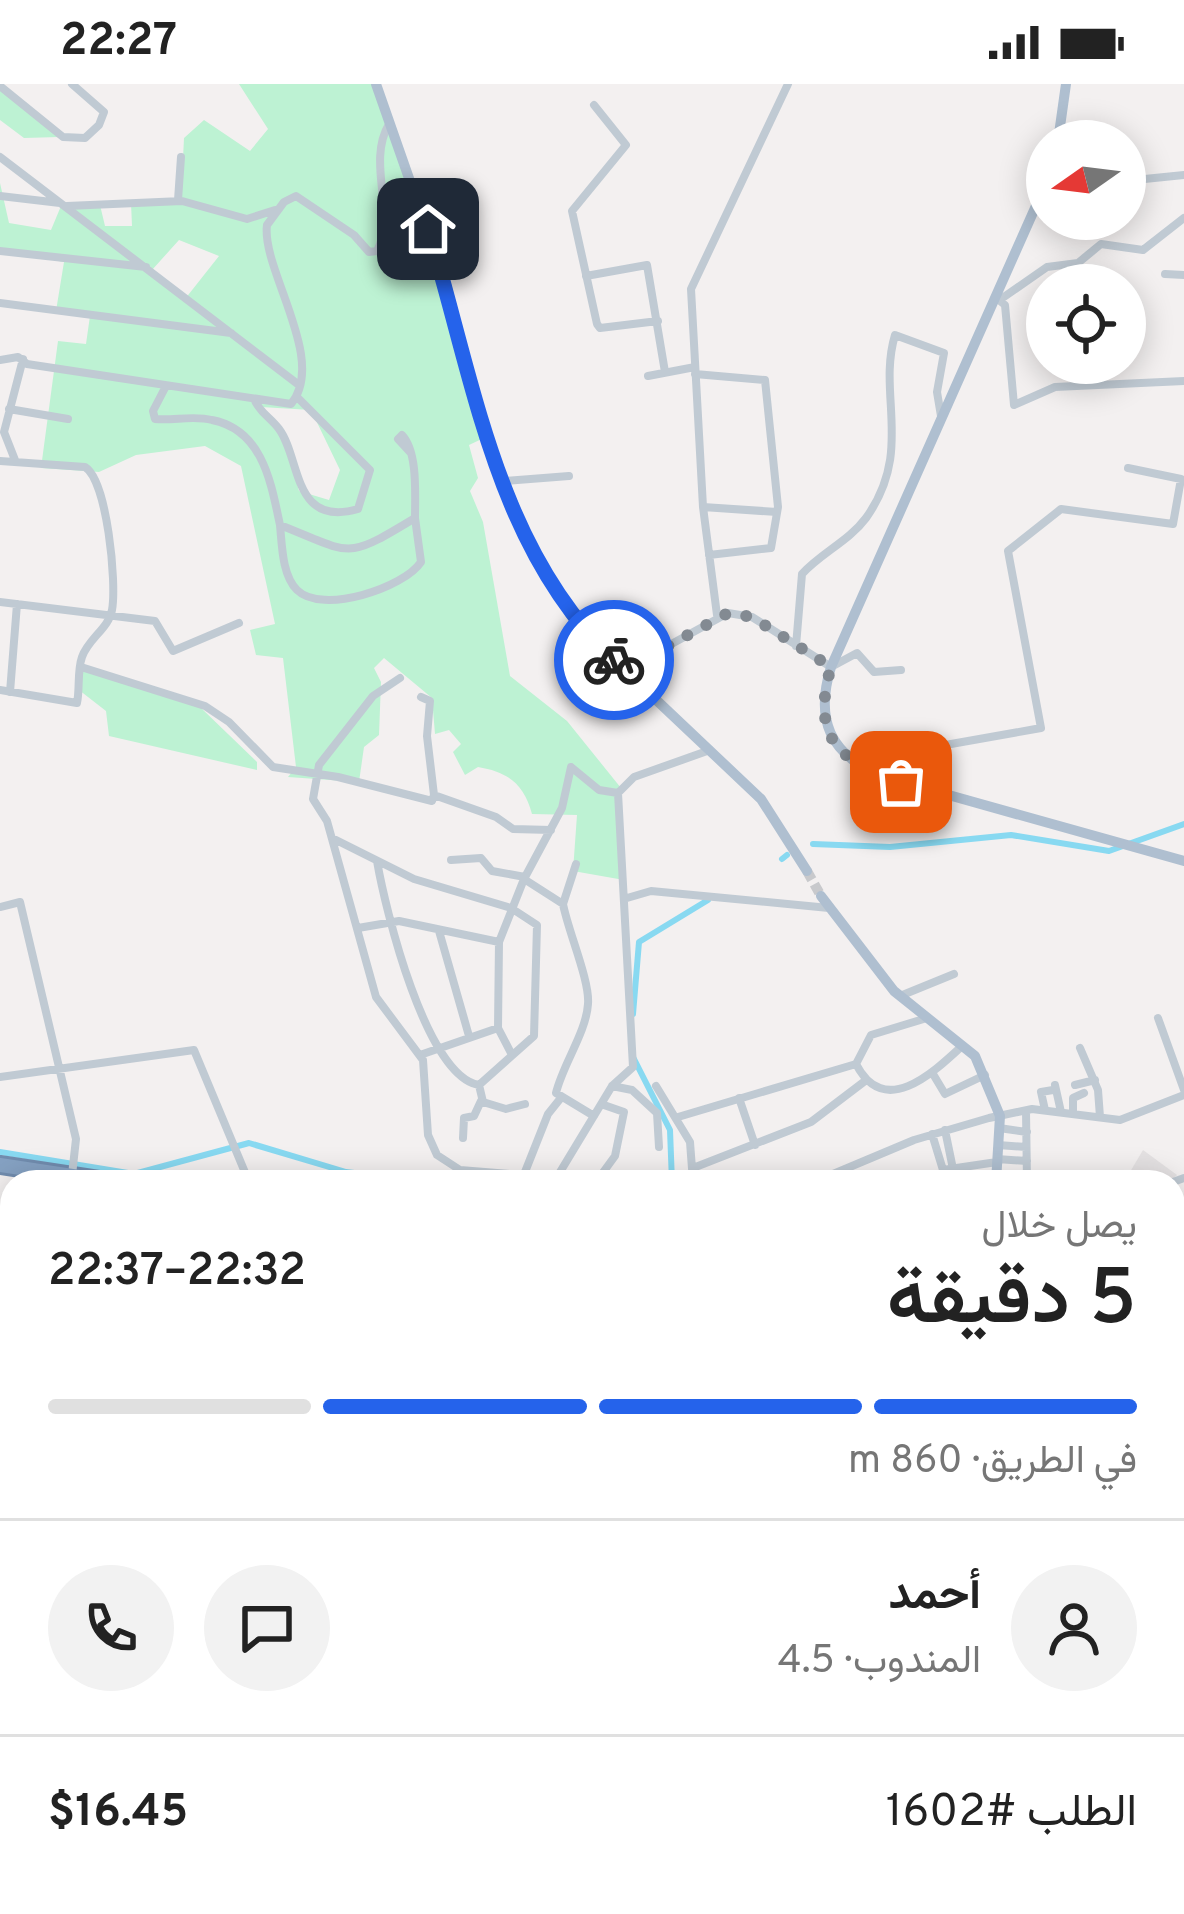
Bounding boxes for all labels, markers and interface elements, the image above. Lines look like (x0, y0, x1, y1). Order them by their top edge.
text: 22:27 (60, 14, 177, 71)
north arrow (1026, 120, 1146, 240)
map controls (1026, 120, 1146, 384)
pin (377, 178, 479, 280)
icon: home (395, 196, 461, 262)
button: locate (1026, 264, 1146, 384)
courier (554, 600, 674, 720)
icon: bike (581, 627, 647, 693)
pin (850, 731, 952, 833)
icon: bag (868, 749, 934, 815)
text: يصل خلال (981, 1203, 1137, 1252)
text: 22:32–22:37 (48, 1244, 306, 1301)
text: 5 دقيقة (887, 1253, 1137, 1352)
text: في الطريق · 860 m (848, 1438, 1137, 1487)
button: phone (48, 1565, 174, 1691)
button: chat (204, 1565, 330, 1691)
button: person (1011, 1565, 1137, 1691)
text: أحمد (889, 1568, 981, 1625)
text: المندوب · 4.5 (778, 1638, 981, 1687)
text: $16.45 (48, 1785, 188, 1842)
text: الطلب #1602 (886, 1785, 1137, 1842)

